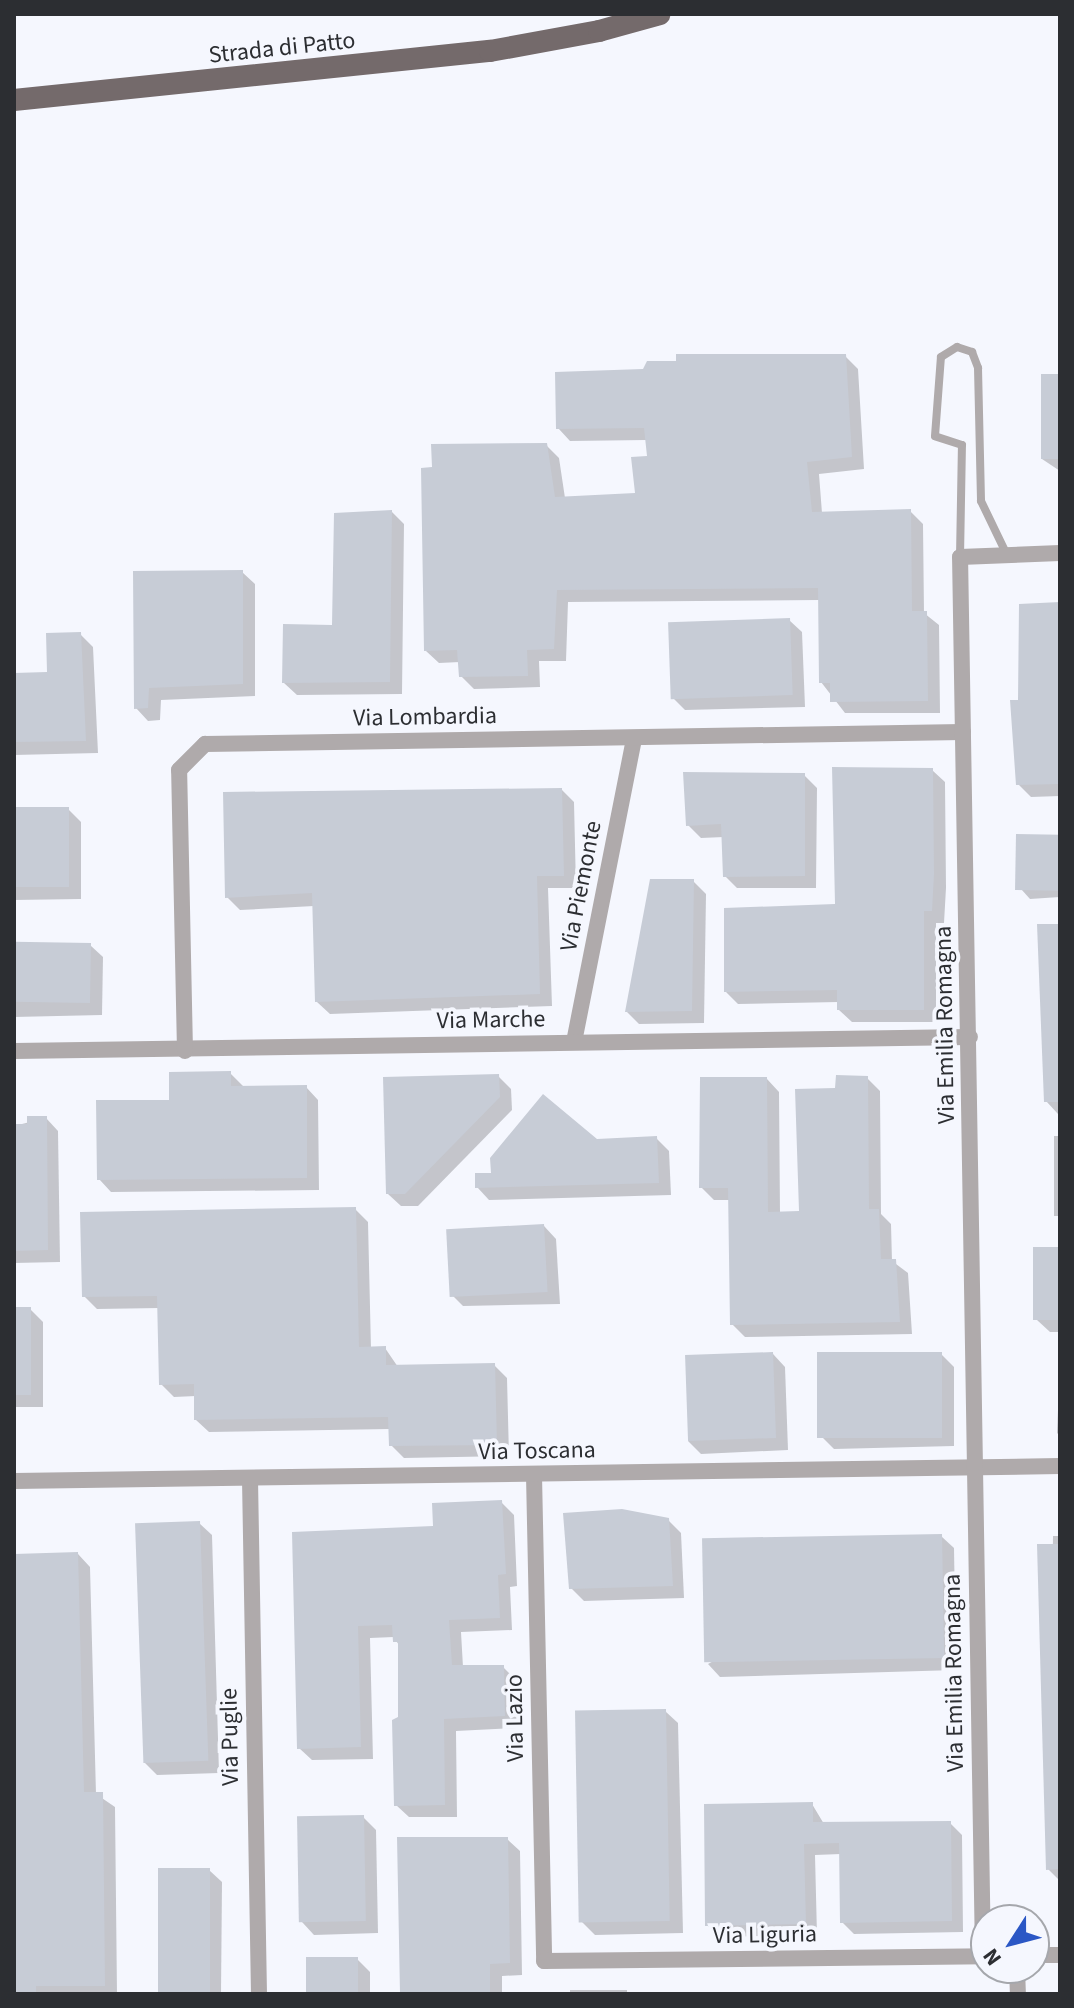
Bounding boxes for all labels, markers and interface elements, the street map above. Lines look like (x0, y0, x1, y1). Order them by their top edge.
street label: Strada di Patto (207, 26, 357, 70)
street label: Via Lombardia (353, 701, 497, 733)
street label: Via Piemonte (554, 818, 608, 954)
street label: Via Emilia Romagna (929, 926, 961, 1124)
street label: Via Marche (436, 1005, 546, 1035)
street label: Via Toscana (478, 1436, 596, 1466)
street label: Via Emilia Romagna (938, 1574, 970, 1772)
street label: Via Lazio (500, 1674, 530, 1762)
street label: Via Puglie (215, 1688, 245, 1786)
north arrow (970, 1904, 1050, 1984)
street label: Via Liguria (713, 1920, 817, 1950)
text: N (975, 1942, 1009, 1972)

